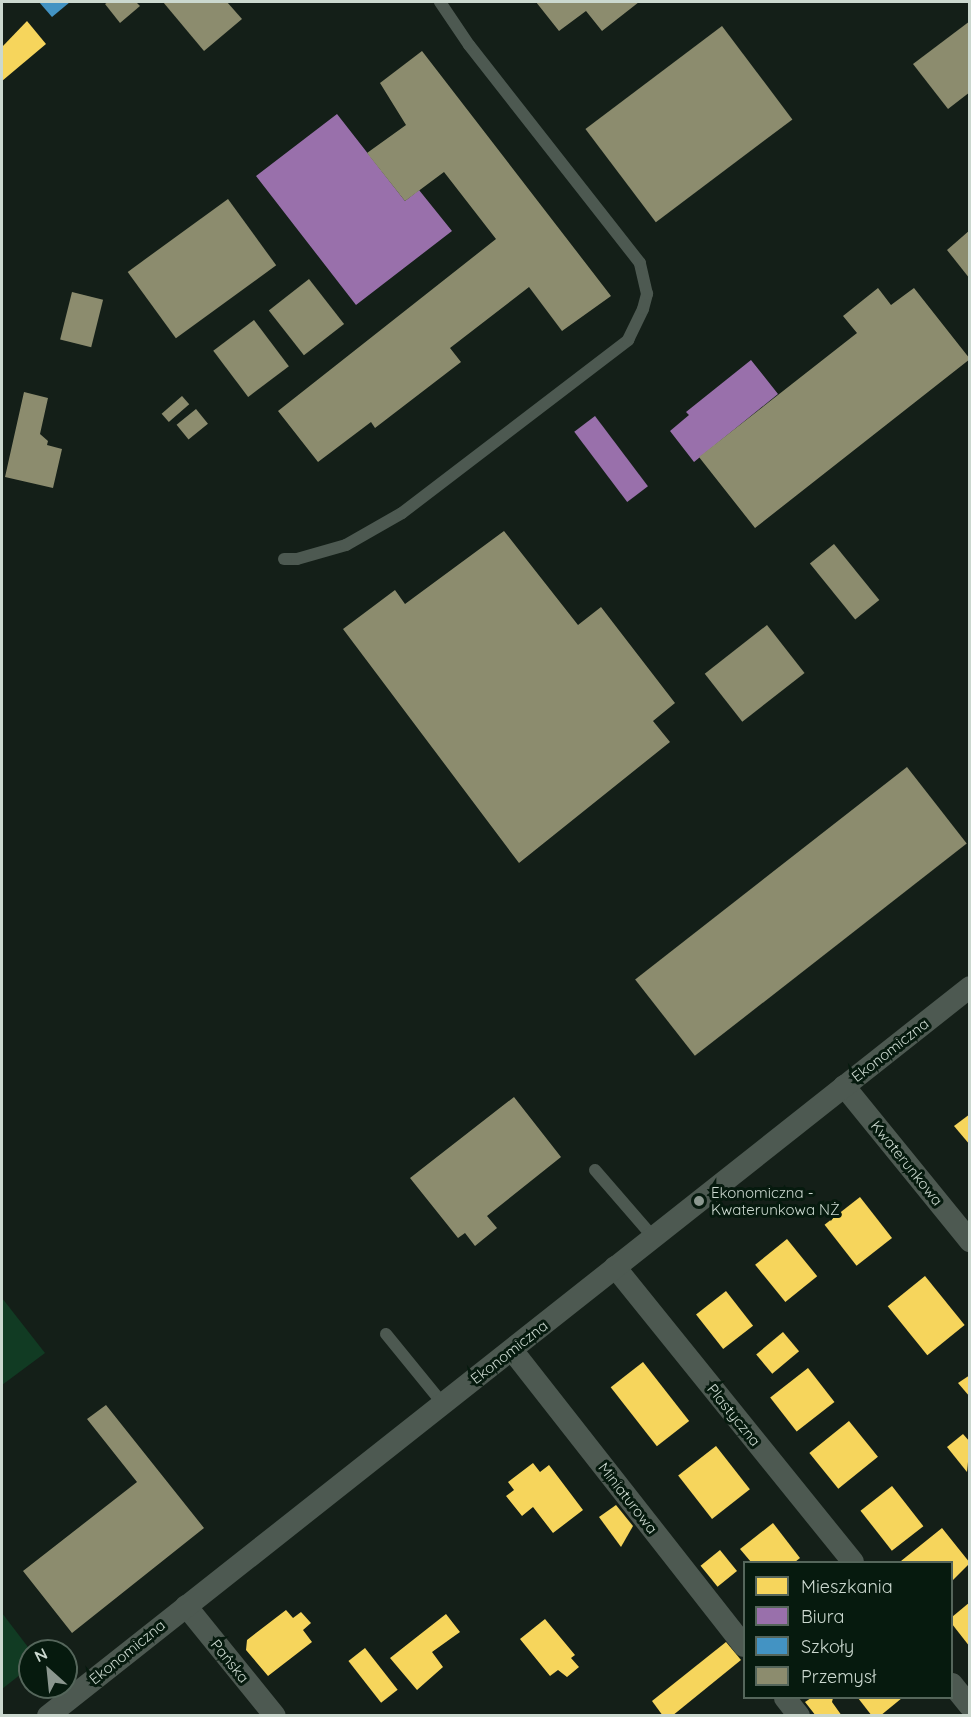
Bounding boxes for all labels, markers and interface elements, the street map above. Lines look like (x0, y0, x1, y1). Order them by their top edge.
street label: Ekonomiczna (848, 1014, 932, 1086)
street label: Kwaterunkowa (867, 1117, 947, 1209)
place label: Ekonomiczna - Kwaterunkowa NŻ (711, 1183, 840, 1218)
marker: Ekonomiczna - Kwaterunkowa NŻ (692, 1194, 706, 1208)
street label: Ekonomiczna (467, 1316, 551, 1388)
street label: Plastyczna (703, 1380, 765, 1450)
street label: Miniaturowa (595, 1459, 661, 1537)
legend (743, 1561, 953, 1699)
text: Mieszkania (801, 1575, 893, 1598)
text: Biura (801, 1605, 844, 1628)
street label: Ekonomiczna (85, 1616, 169, 1688)
text: Szkoły (801, 1635, 854, 1658)
street label: Pańska (207, 1636, 253, 1686)
north arrow (18, 1639, 78, 1699)
text: N (31, 1643, 51, 1666)
text: Przemysł (801, 1665, 876, 1688)

